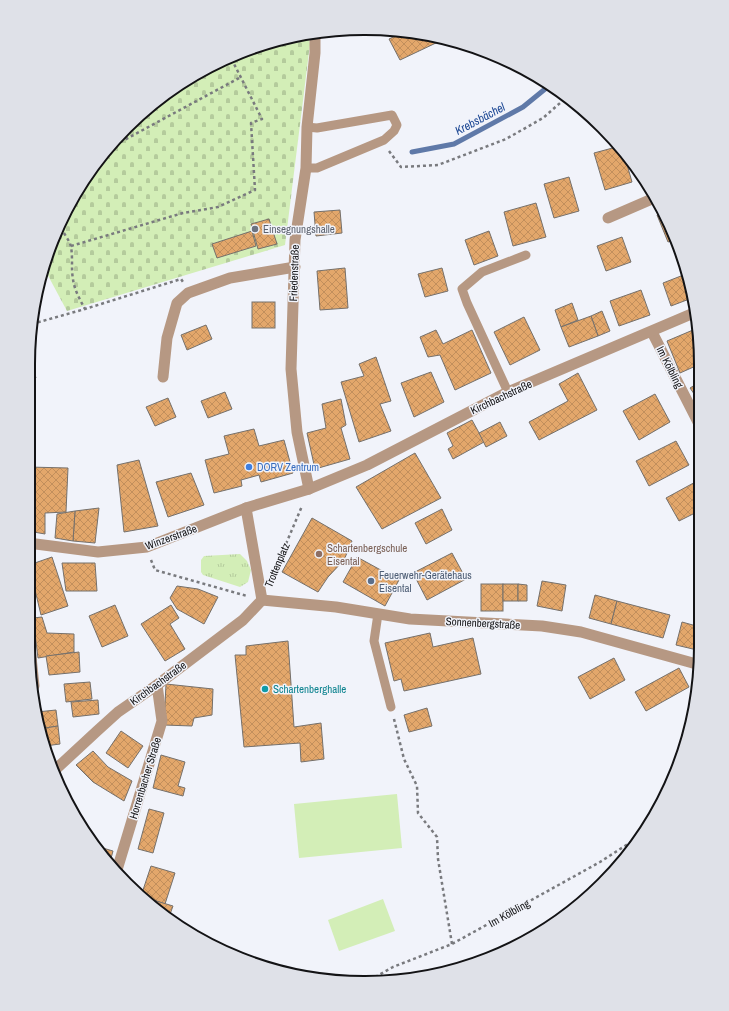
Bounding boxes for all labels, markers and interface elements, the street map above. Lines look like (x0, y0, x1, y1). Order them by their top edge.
water label: Krebsbächel (452, 99, 509, 139)
place label: Einsegnungshalle (263, 222, 335, 236)
marker: Einsegnungshalle (250, 224, 260, 234)
street label: Friedenstraße (286, 244, 302, 302)
street label: Im Kölbling (654, 344, 686, 390)
street label: Kirchbachstraße (468, 377, 534, 417)
place label: DORV Zentrum (257, 460, 319, 474)
marker: DORV Zentrum (244, 462, 254, 472)
street label: Winzerstraße (143, 521, 199, 553)
street label: Trottenplatz (261, 540, 293, 590)
place label: Schartenbergschule Eisental (327, 541, 407, 568)
marker: Schartenbergschule Eisental (314, 549, 324, 559)
place label: Feuerwehr-Gerätehaus Eisental (379, 568, 472, 595)
marker: Feuerwehr-Gerätehaus Eisental (366, 576, 376, 586)
street label: Sonnenbergstraße (445, 614, 521, 632)
street label: Kirchbachstraße (127, 658, 189, 708)
place label: Schartenberghalle (273, 682, 346, 696)
marker: Schartenberghalle (260, 684, 270, 694)
street label: Horrenbacher Straße (126, 735, 164, 821)
street label: Im Kölbling (486, 896, 532, 930)

